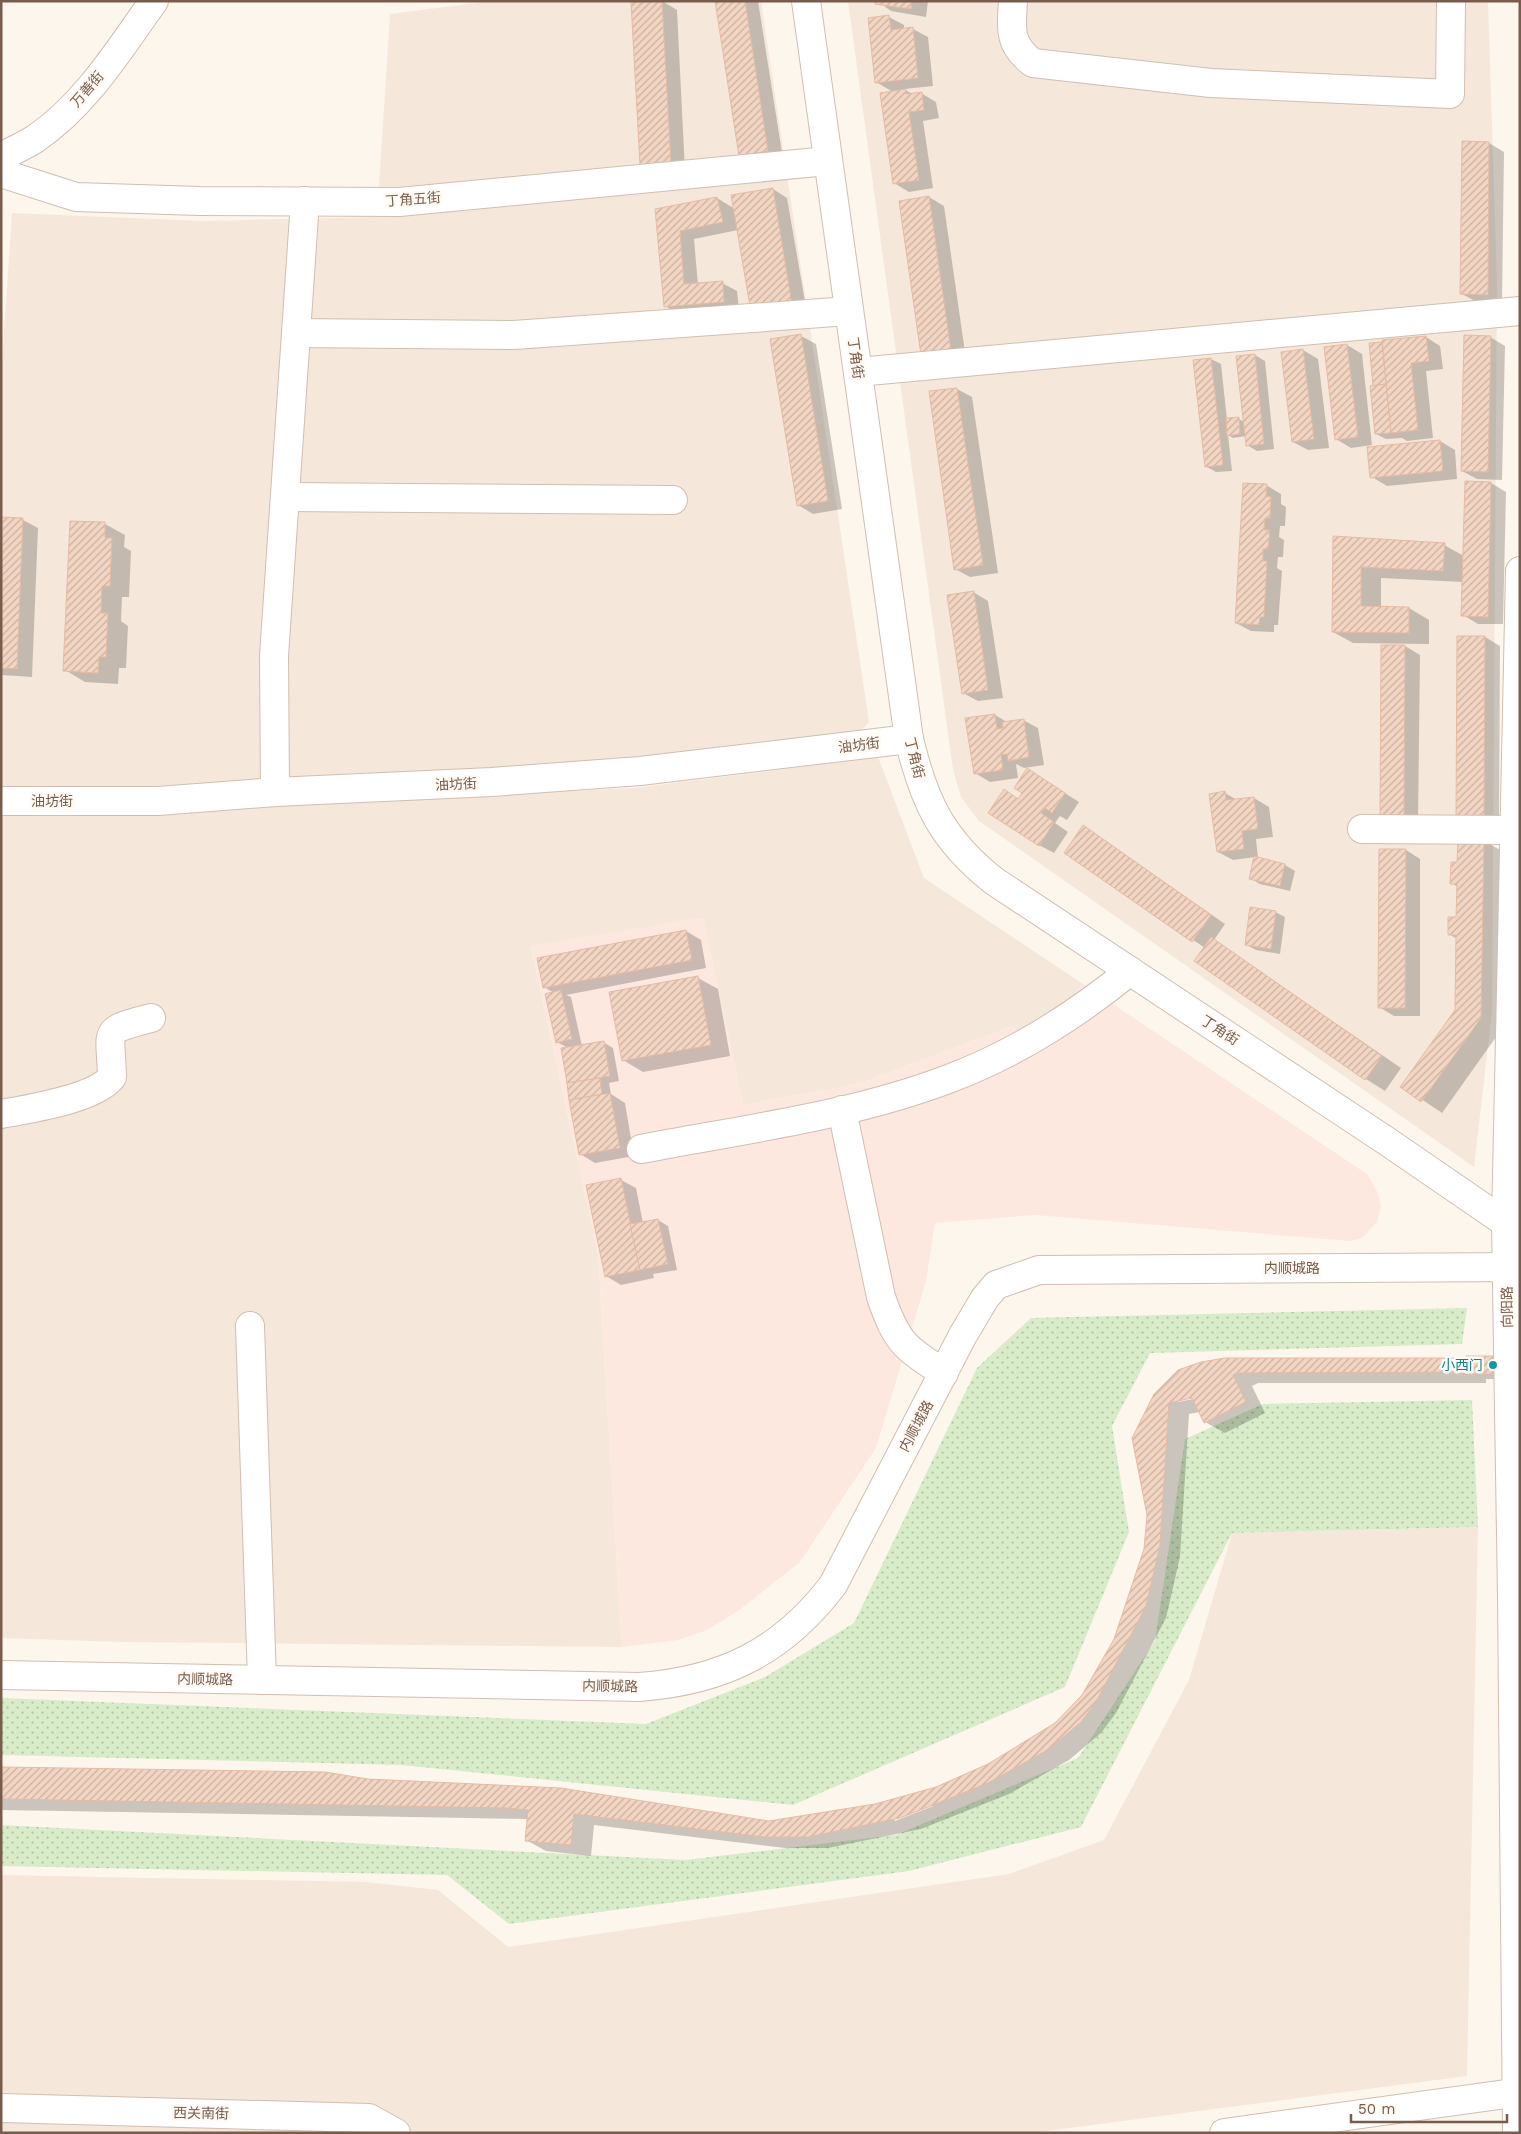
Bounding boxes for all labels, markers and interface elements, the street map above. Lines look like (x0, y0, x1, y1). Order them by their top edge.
street label: 万善街 (67, 68, 107, 110)
street label: 丁角五街 (385, 189, 441, 209)
street label: 丁角街 (845, 336, 867, 380)
street label: 油坊街 (837, 735, 881, 755)
street label: 丁角街 (902, 736, 928, 780)
street label: 油坊街 (435, 775, 477, 793)
street label: 油坊街 (31, 793, 73, 809)
street label: 丁角街 (1198, 1012, 1242, 1048)
street label: 内顺城路 (1264, 1260, 1320, 1276)
street label: 向阳路 (1499, 1286, 1515, 1328)
place label: 小西门 (1441, 1357, 1483, 1373)
marker: 小西门 (1487, 1359, 1499, 1371)
street label: 内顺城路 (896, 1398, 936, 1454)
street label: 内顺城路 (177, 1671, 233, 1687)
street label: 内顺城路 (582, 1678, 638, 1694)
scale bar (1351, 2092, 1507, 2124)
text: 50 m (1358, 2100, 1395, 2118)
street label: 西关南街 (173, 2105, 229, 2121)

